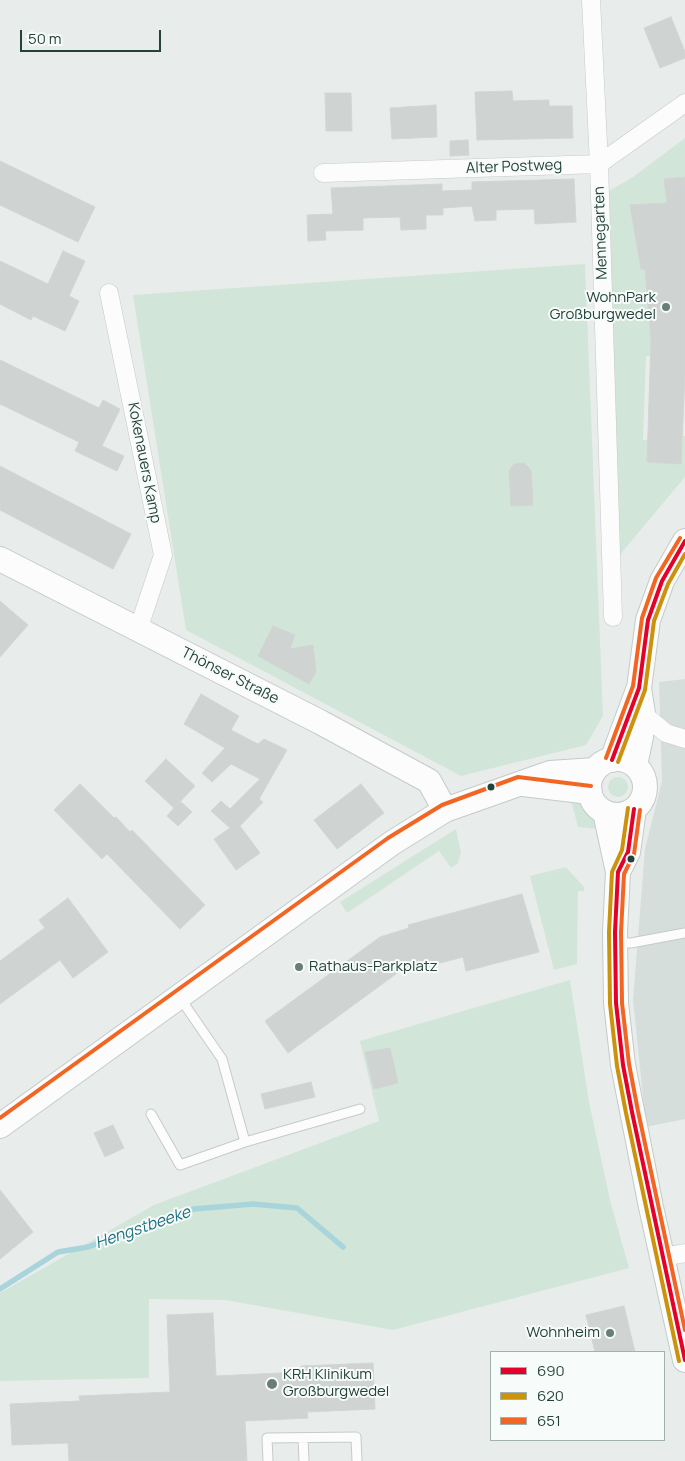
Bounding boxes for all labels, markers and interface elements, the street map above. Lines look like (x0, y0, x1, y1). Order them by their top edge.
scale bar (22, 20, 164, 52)
text: 50 m (28, 28, 62, 49)
street label: Alter Postweg (465, 156, 563, 178)
street label: Mennegarten (590, 186, 612, 280)
place label: WohnPark Großburgwedel (550, 289, 656, 324)
marker: WohnPark Großburgwedel (660, 301, 672, 313)
street label: Kokenauers Kamp (123, 401, 165, 525)
street label: Thönser Straße (178, 644, 282, 708)
unlabelled marker (486, 782, 496, 792)
unlabelled marker (626, 854, 636, 864)
place label: Rathaus-Parkplatz (309, 958, 438, 976)
marker: Rathaus-Parkplatz (293, 961, 305, 973)
water label: Hengstbeeke (93, 1203, 193, 1253)
place label: Wohnheim (526, 1324, 600, 1342)
marker: Wohnheim (604, 1327, 616, 1339)
legend (490, 1351, 665, 1441)
text: 690 (537, 1360, 565, 1381)
place label: KRH Klinikum Großburgwedel (283, 1366, 389, 1401)
marker: KRH Klinikum Großburgwedel (265, 1377, 279, 1391)
text: 620 (537, 1385, 564, 1406)
text: 651 (537, 1410, 561, 1431)

